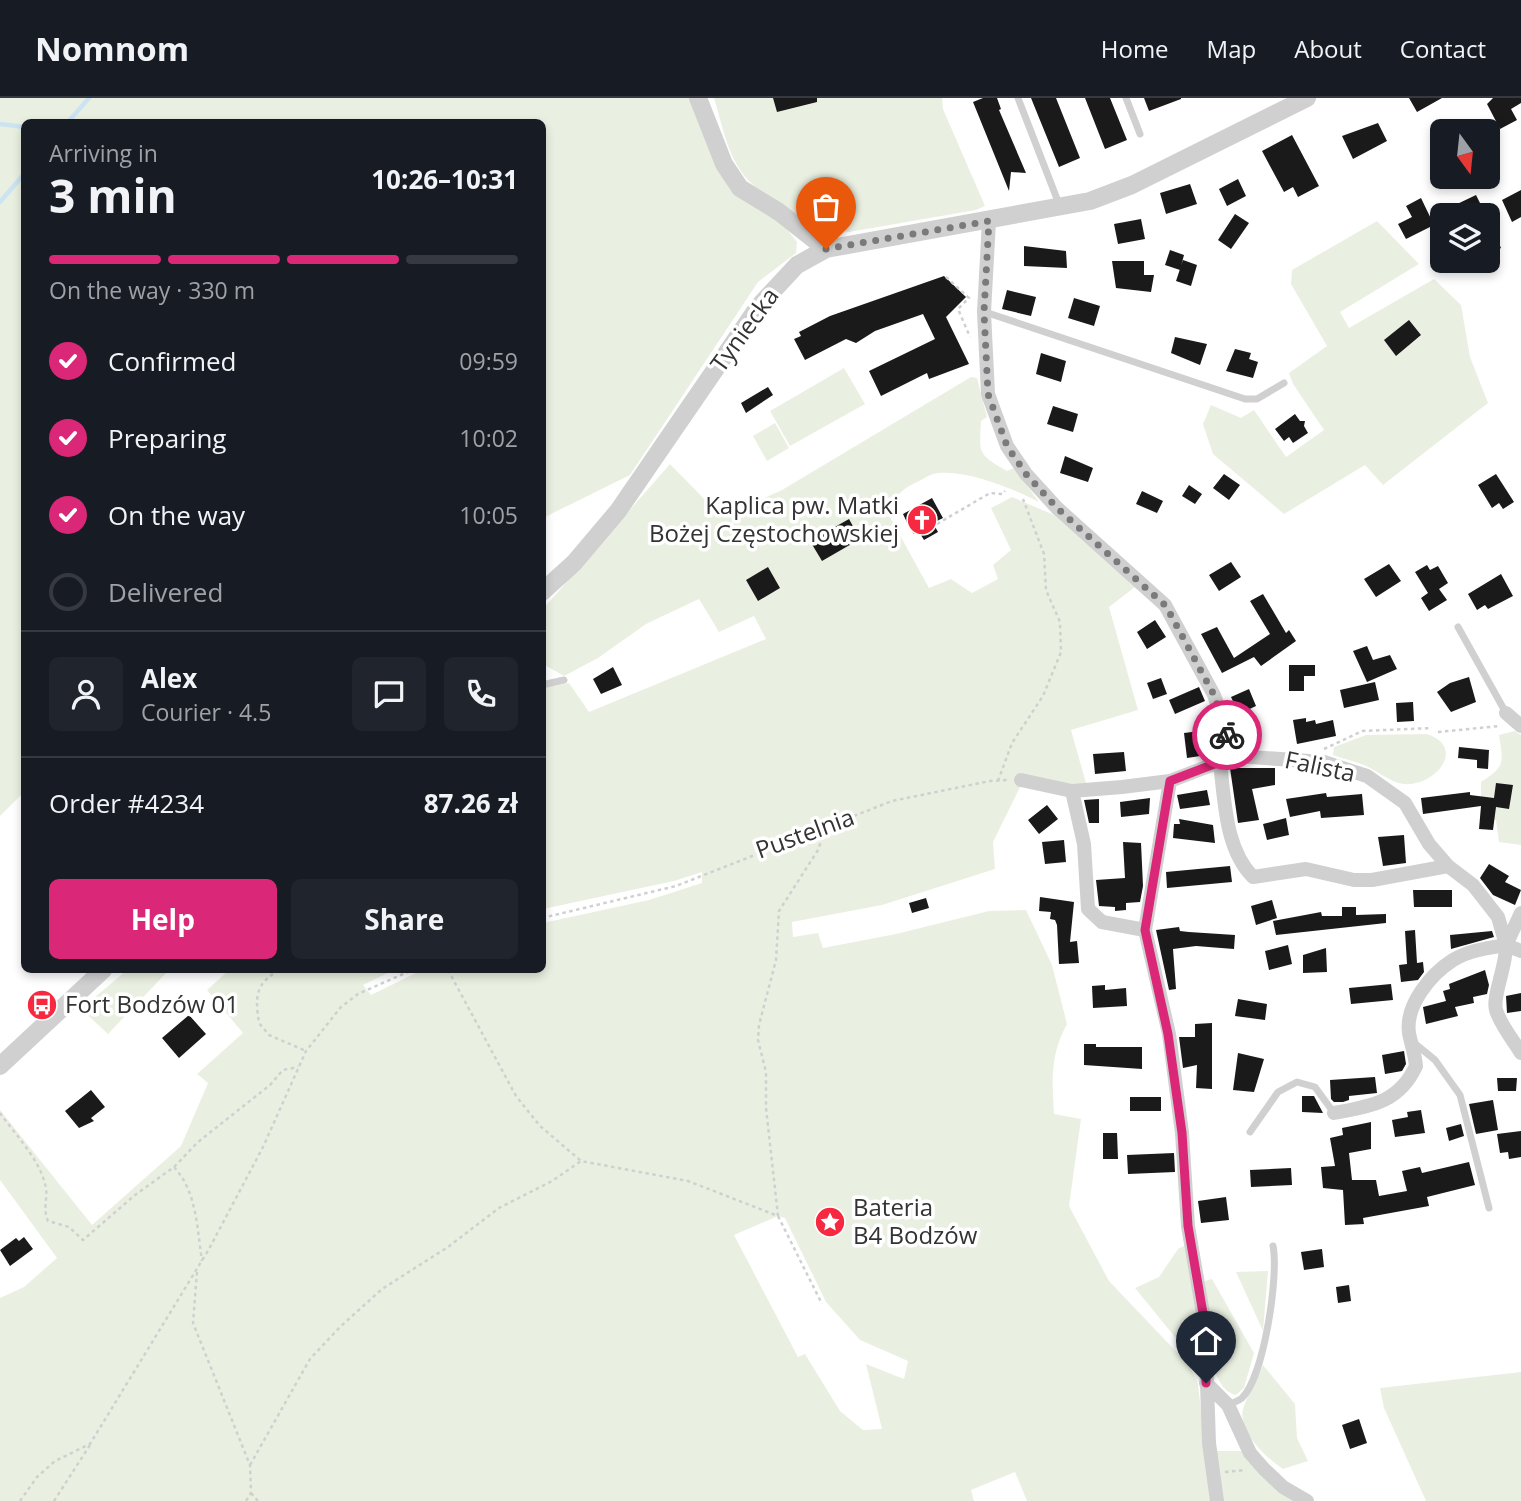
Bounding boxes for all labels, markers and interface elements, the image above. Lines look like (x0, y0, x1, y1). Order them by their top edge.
text: Nomnom (35, 26, 189, 71)
text: Home (1101, 32, 1169, 65)
text: Map (1207, 32, 1256, 65)
text: About (1294, 32, 1362, 65)
text: Contact (1400, 32, 1486, 65)
north arrow (1430, 119, 1500, 189)
map controls (1430, 119, 1500, 273)
text: Arriving in (49, 137, 158, 169)
text: 10:26–10:31 (371, 161, 518, 197)
text: 3 min (49, 164, 177, 226)
pin (796, 177, 856, 249)
icon: bag (807, 188, 845, 226)
button: layers (1430, 203, 1500, 273)
text: On the way · 330 m (49, 274, 255, 306)
street label: Tyniecka (702, 280, 786, 378)
icon: check (49, 342, 87, 380)
text: Confirmed (108, 343, 236, 379)
text: 09:59 (459, 345, 518, 377)
icon: check (49, 419, 87, 457)
text: Preparing (108, 420, 226, 456)
text: 10:02 (459, 422, 518, 454)
place label: Kaplica pw. Matki Bożej Częstochowskiej (649, 488, 899, 549)
icon: check (49, 496, 87, 534)
text: On the way (108, 497, 245, 533)
text: 10:05 (459, 499, 518, 531)
church icon: Kaplica pw. Matki Bożej Częstochowskiej (905, 503, 939, 537)
text: Delivered (108, 574, 223, 610)
button: person (49, 657, 123, 731)
button: chat (352, 657, 426, 731)
button: phone (444, 657, 518, 731)
text: Alex (141, 660, 197, 696)
text: Courier · 4.5 (141, 696, 271, 728)
courier (1192, 700, 1262, 770)
icon: bike (1208, 716, 1246, 754)
street label: Falista (1282, 742, 1359, 789)
text: Order #4234 (49, 785, 204, 821)
text: 87.26 zł (424, 785, 518, 821)
street label: Pustelnia (751, 800, 858, 866)
button: Help (49, 879, 277, 959)
button: Share (291, 879, 518, 959)
place label: Fort Bodzów 01 (65, 987, 239, 1020)
bus stop icon: Fort Bodzów 01 (25, 988, 59, 1022)
place label: Bateria B4 Bodzów (853, 1190, 978, 1251)
place icon: Bateria B4 Bodzów (813, 1205, 847, 1239)
pin (1176, 1311, 1236, 1383)
icon: home (1187, 1322, 1225, 1360)

